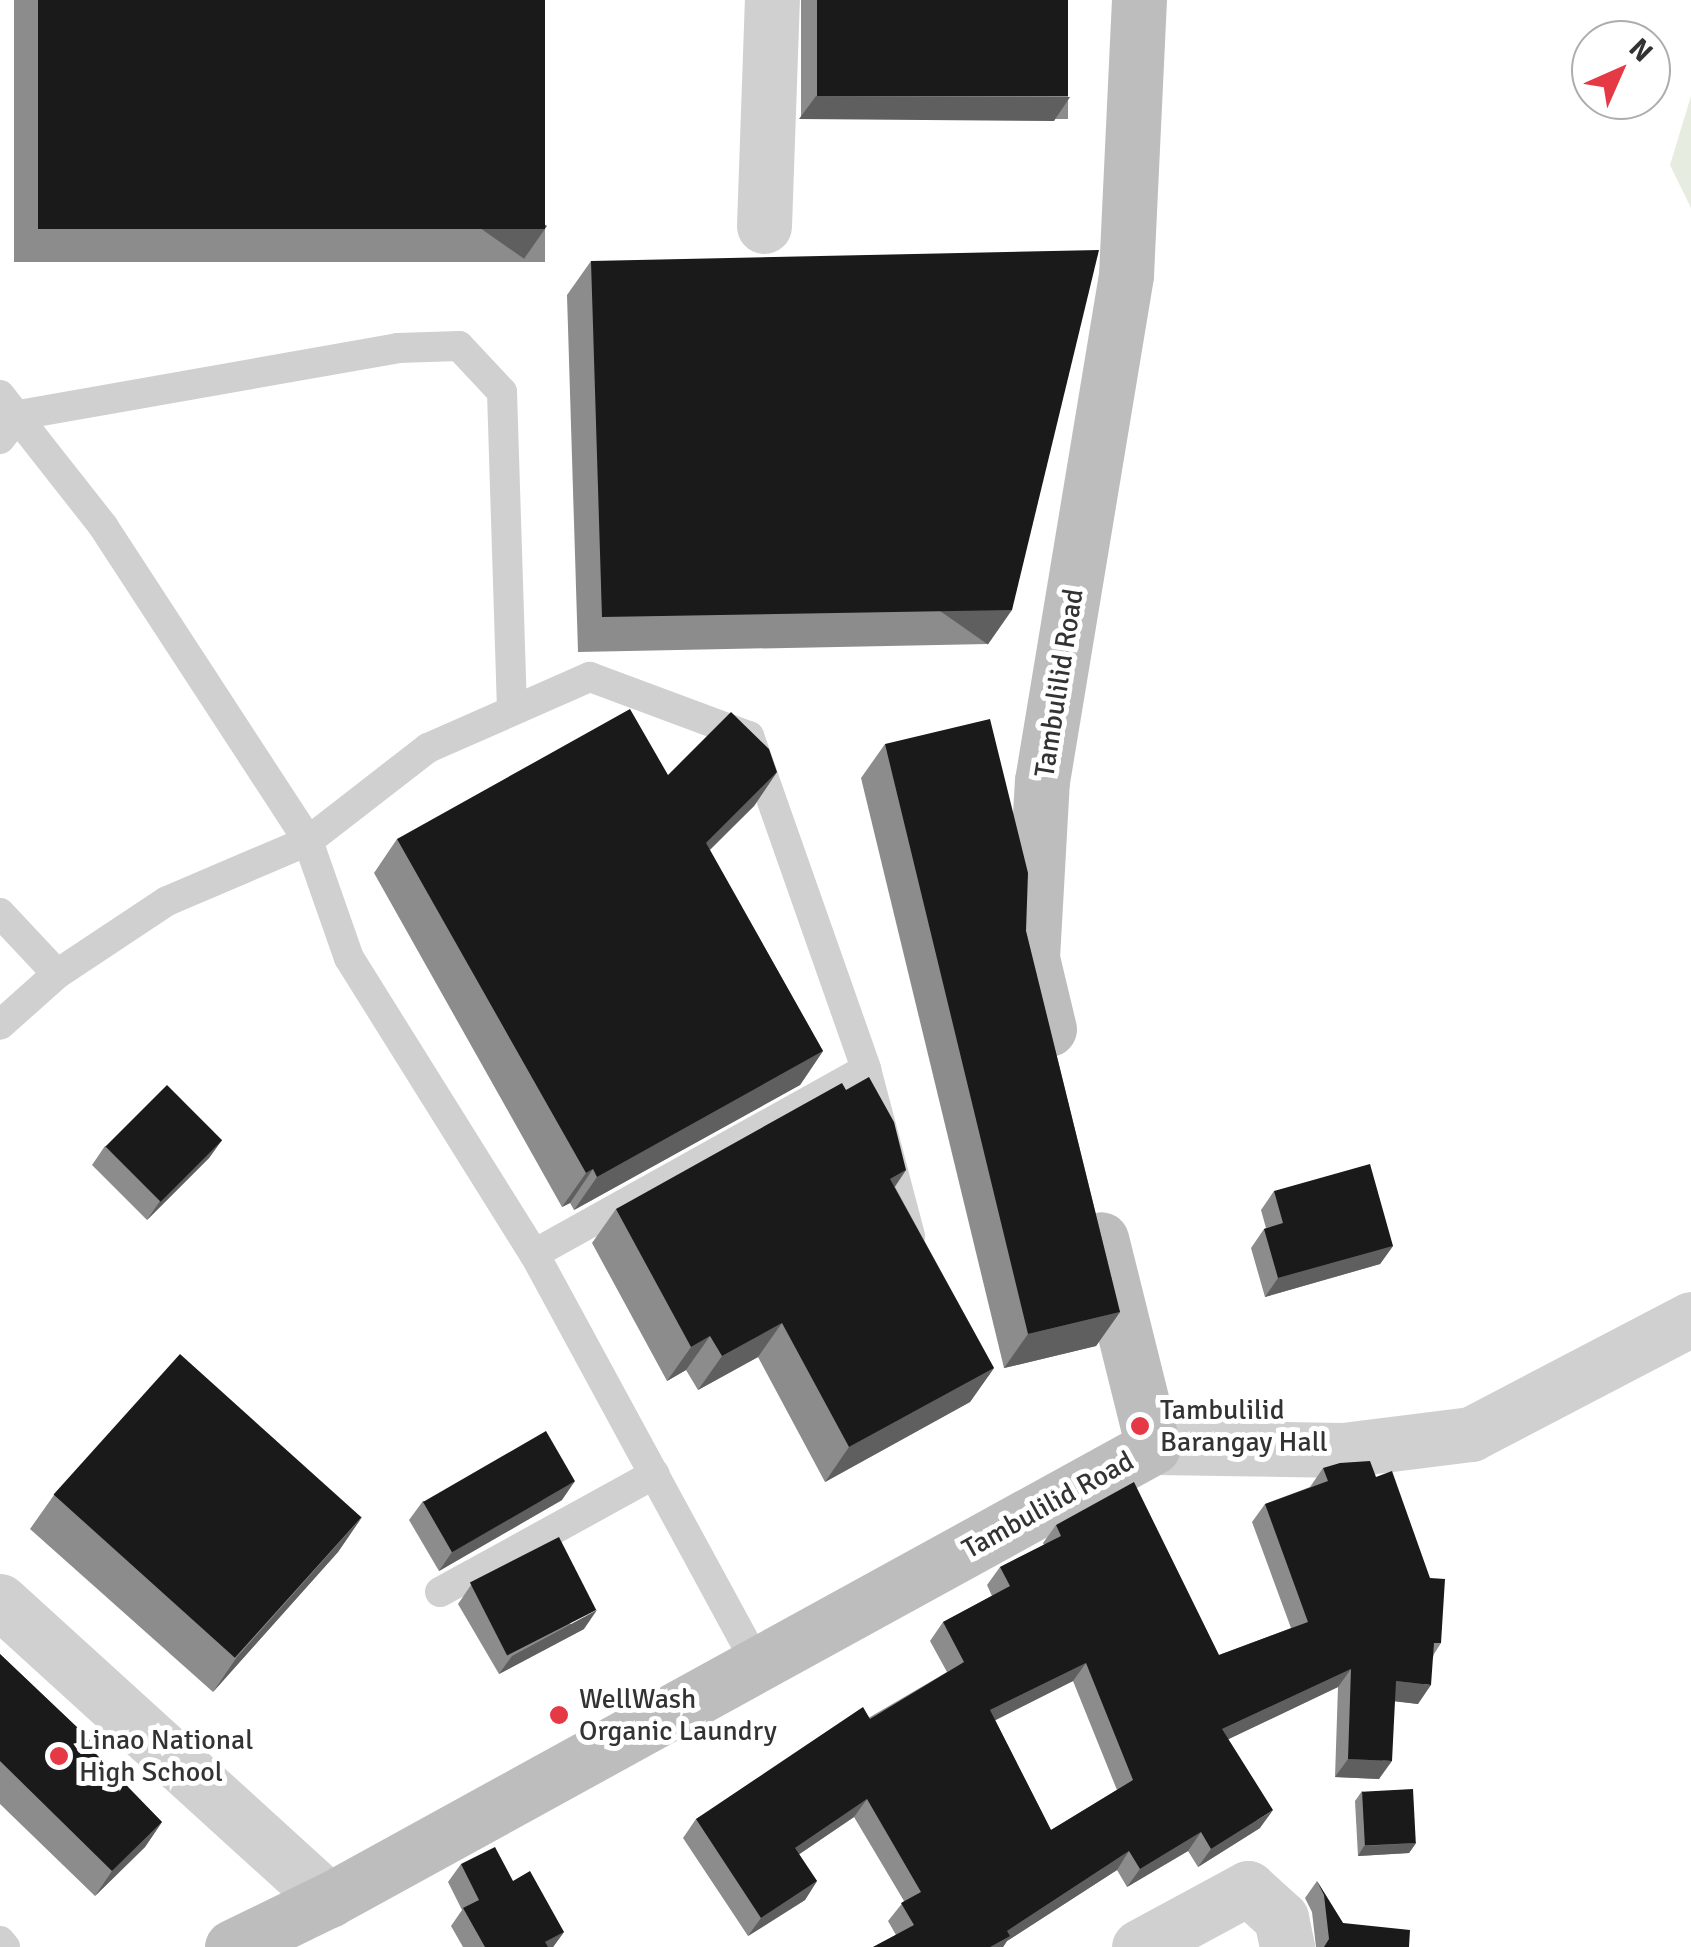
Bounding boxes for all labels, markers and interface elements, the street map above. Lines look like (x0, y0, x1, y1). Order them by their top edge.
north arrow (1571, 20, 1671, 120)
text: N (1622, 31, 1660, 69)
street label: Tambulilid Road (1027, 586, 1091, 780)
place label: Tambulilid Barangay Hall (1160, 1393, 1328, 1459)
marker: Tambulilid Barangay Hall (1129, 1415, 1151, 1437)
street label: Tambulilid Road (957, 1444, 1139, 1566)
place label: WellWash Organic Laundry (579, 1682, 777, 1748)
marker: WellWash Organic Laundry (548, 1704, 570, 1726)
place label: Linao National High School (79, 1723, 254, 1789)
marker: Linao National High School (48, 1745, 70, 1767)

